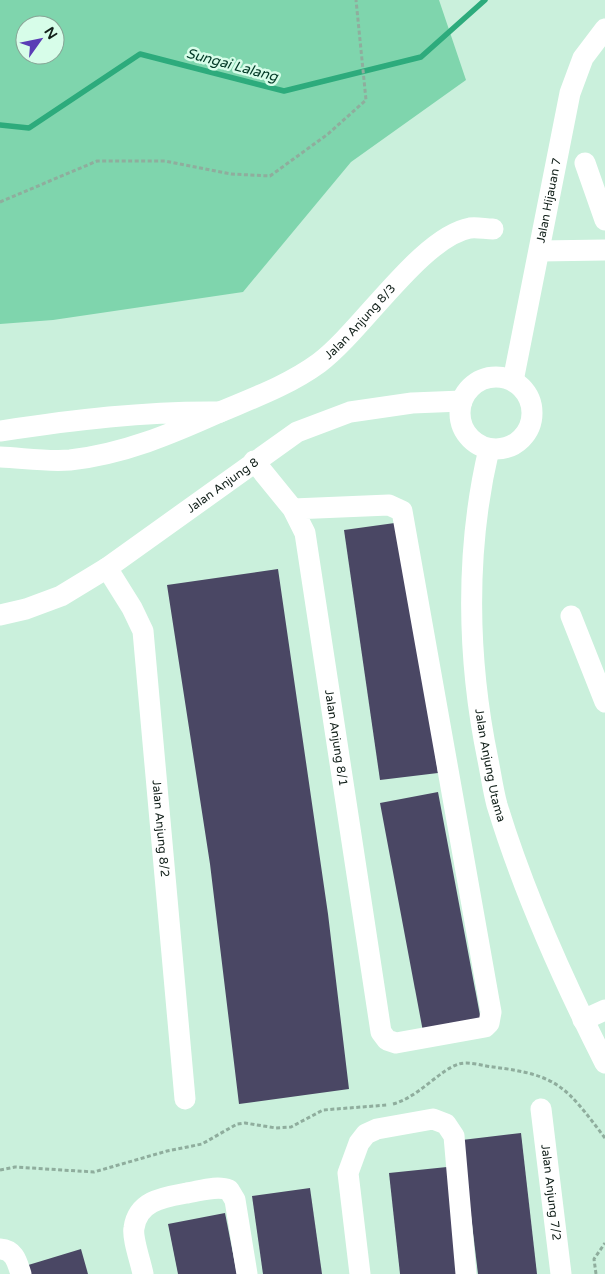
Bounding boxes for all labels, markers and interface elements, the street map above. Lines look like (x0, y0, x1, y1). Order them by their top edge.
north arrow (15, 15, 65, 65)
text: N (40, 24, 61, 43)
water label: Sungai Lalang (184, 45, 281, 86)
street label: Jalan Hijauan 7 (533, 157, 564, 244)
street label: Jalan Anjung 8/3 (322, 281, 398, 362)
street label: Jalan Anjung 8 (184, 455, 261, 516)
street label: Jalan Anjung 8/1 (322, 689, 350, 787)
street label: Jalan Anjung Utama (472, 708, 509, 824)
street label: Jalan Anjung 8/2 (149, 779, 172, 878)
street label: Jalan Anjung 7/2 (538, 1143, 564, 1241)

